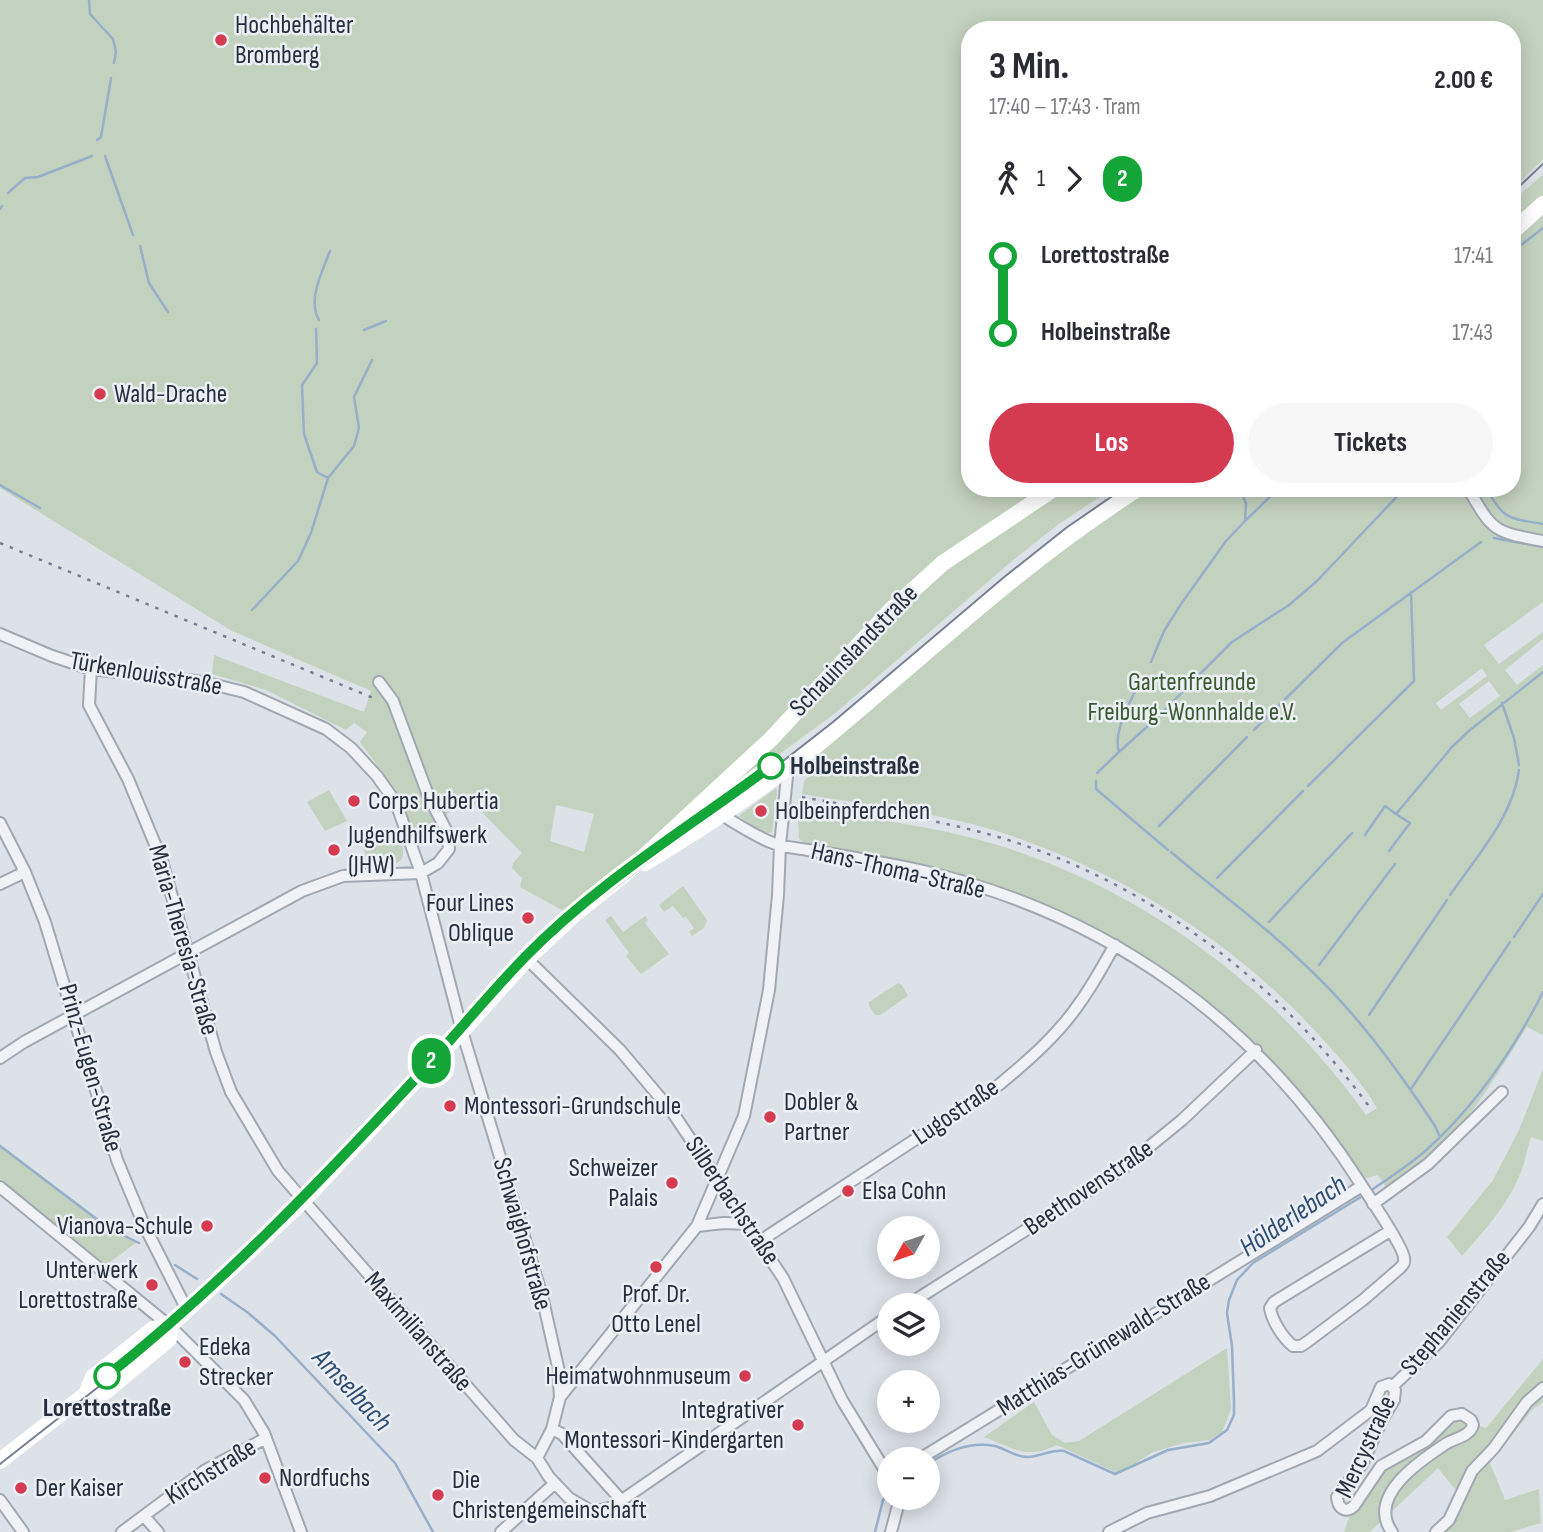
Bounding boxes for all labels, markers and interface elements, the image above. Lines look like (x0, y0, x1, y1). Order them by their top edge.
place label: Hochbehälter Bromberg (235, 10, 354, 71)
marker: Hochbehälter Bromberg (213, 32, 229, 48)
text: 3 Min. (989, 44, 1069, 89)
text: 2.00 € (1434, 65, 1493, 96)
text: 17:40 – 17:43 · Tram (989, 93, 1141, 121)
icon: walk (989, 160, 1027, 198)
icon: forward (1055, 160, 1093, 198)
text: 2 (1117, 164, 1128, 193)
text: 1 (1037, 165, 1045, 193)
text: Lorettostraße (1041, 240, 1170, 271)
text: 17:41 (1454, 242, 1493, 270)
text: Holbeinstraße (1041, 317, 1171, 348)
text: 17:43 (1452, 319, 1493, 347)
place label: Wald-Drache (114, 379, 227, 410)
marker: Wald-Drache (92, 386, 108, 402)
button: Los (989, 403, 1234, 483)
button: Tickets (1248, 403, 1493, 483)
street label: Schauinslandstraße (783, 579, 925, 723)
street label: Türkenlouisstraße (67, 645, 225, 703)
park label: Gartenfreunde Freiburg-Wonnhalde e.V. (1087, 667, 1297, 728)
place label: Holbeinstraße (790, 751, 920, 782)
marker: Holbeinstraße (758, 753, 784, 779)
place label: Corps Hubertia (368, 786, 499, 817)
marker: Corps Hubertia (346, 793, 362, 809)
place label: Holbeinpferdchen (775, 796, 930, 827)
marker: Holbeinpferdchen (753, 803, 769, 819)
place label: Jugendhilfswerk (JHW) (347, 820, 487, 881)
street label: Hans-Thoma-Straße (808, 836, 988, 906)
street label: Maria-Theresia-Straße (141, 841, 225, 1039)
marker: Jugendhilfswerk (JHW) (326, 842, 342, 858)
place label: Four Lines Oblique (426, 888, 514, 949)
marker: Four Lines Oblique (520, 910, 536, 926)
street label: Prinz-Eugen-Straße (51, 980, 129, 1156)
line badge: 2 (408, 1038, 454, 1084)
text: 2 (426, 1046, 436, 1075)
street label: Lugostraße (907, 1072, 1005, 1152)
place label: Dobler & Partner (784, 1087, 858, 1148)
place label: Montessori-Grundschule (464, 1091, 681, 1122)
marker: Montessori-Grundschule (442, 1098, 458, 1114)
marker: Dobler & Partner (762, 1109, 778, 1125)
street label: Silberbachstraße (678, 1131, 786, 1271)
street label: Beethovenstraße (1018, 1133, 1160, 1243)
place label: Schweizer Palais (569, 1153, 659, 1214)
street label: Schwaighofstraße (485, 1154, 559, 1314)
water label: Hölderlebach (1233, 1168, 1353, 1264)
marker: Schweizer Palais (664, 1175, 680, 1191)
place label: Elsa Cohn (862, 1176, 946, 1207)
marker: Elsa Cohn (840, 1183, 856, 1199)
place label: Vianova-Schule (57, 1211, 193, 1242)
north arrow (877, 1216, 940, 1279)
map controls (877, 1216, 940, 1510)
marker: Vianova-Schule (199, 1218, 215, 1234)
street label: Stephanienstraße (1394, 1244, 1518, 1382)
place label: Unterwerk Lorettostraße (18, 1255, 138, 1316)
marker: Prof. Dr. Otto Lenel (648, 1259, 664, 1275)
street label: Maximilianstraße (358, 1266, 478, 1398)
street label: Matthias-Grünewald-Straße (992, 1267, 1216, 1423)
marker: Unterwerk Lorettostraße (144, 1277, 160, 1293)
place label: Prof. Dr. Otto Lenel (611, 1279, 701, 1340)
button: layers (877, 1293, 940, 1356)
place label: Edeka Strecker (199, 1332, 274, 1393)
water label: Amselbach (305, 1341, 399, 1438)
marker: Edeka Strecker (177, 1354, 193, 1370)
place label: Heimatwohnmuseum (545, 1361, 731, 1392)
marker: Lorettostraße (94, 1363, 120, 1389)
marker: Heimatwohnmuseum (737, 1368, 753, 1384)
button: + (877, 1370, 940, 1433)
street label: Mercystraße (1329, 1391, 1403, 1503)
place label: Lorettostraße (43, 1393, 171, 1424)
place label: Integrativer Montessori-Kindergarten (564, 1395, 785, 1456)
marker: Integrativer Montessori-Kindergarten (790, 1417, 806, 1433)
street label: Kirchstraße (160, 1432, 262, 1512)
button: − (877, 1447, 940, 1510)
place label: Nordfuchs (279, 1463, 370, 1494)
place label: Die Christengemeinschaft (452, 1465, 647, 1526)
marker: Nordfuchs (257, 1470, 273, 1486)
place label: Der Kaiser (35, 1473, 124, 1504)
marker: Der Kaiser (13, 1480, 29, 1496)
marker: Die Christengemeinschaft (430, 1487, 446, 1503)

